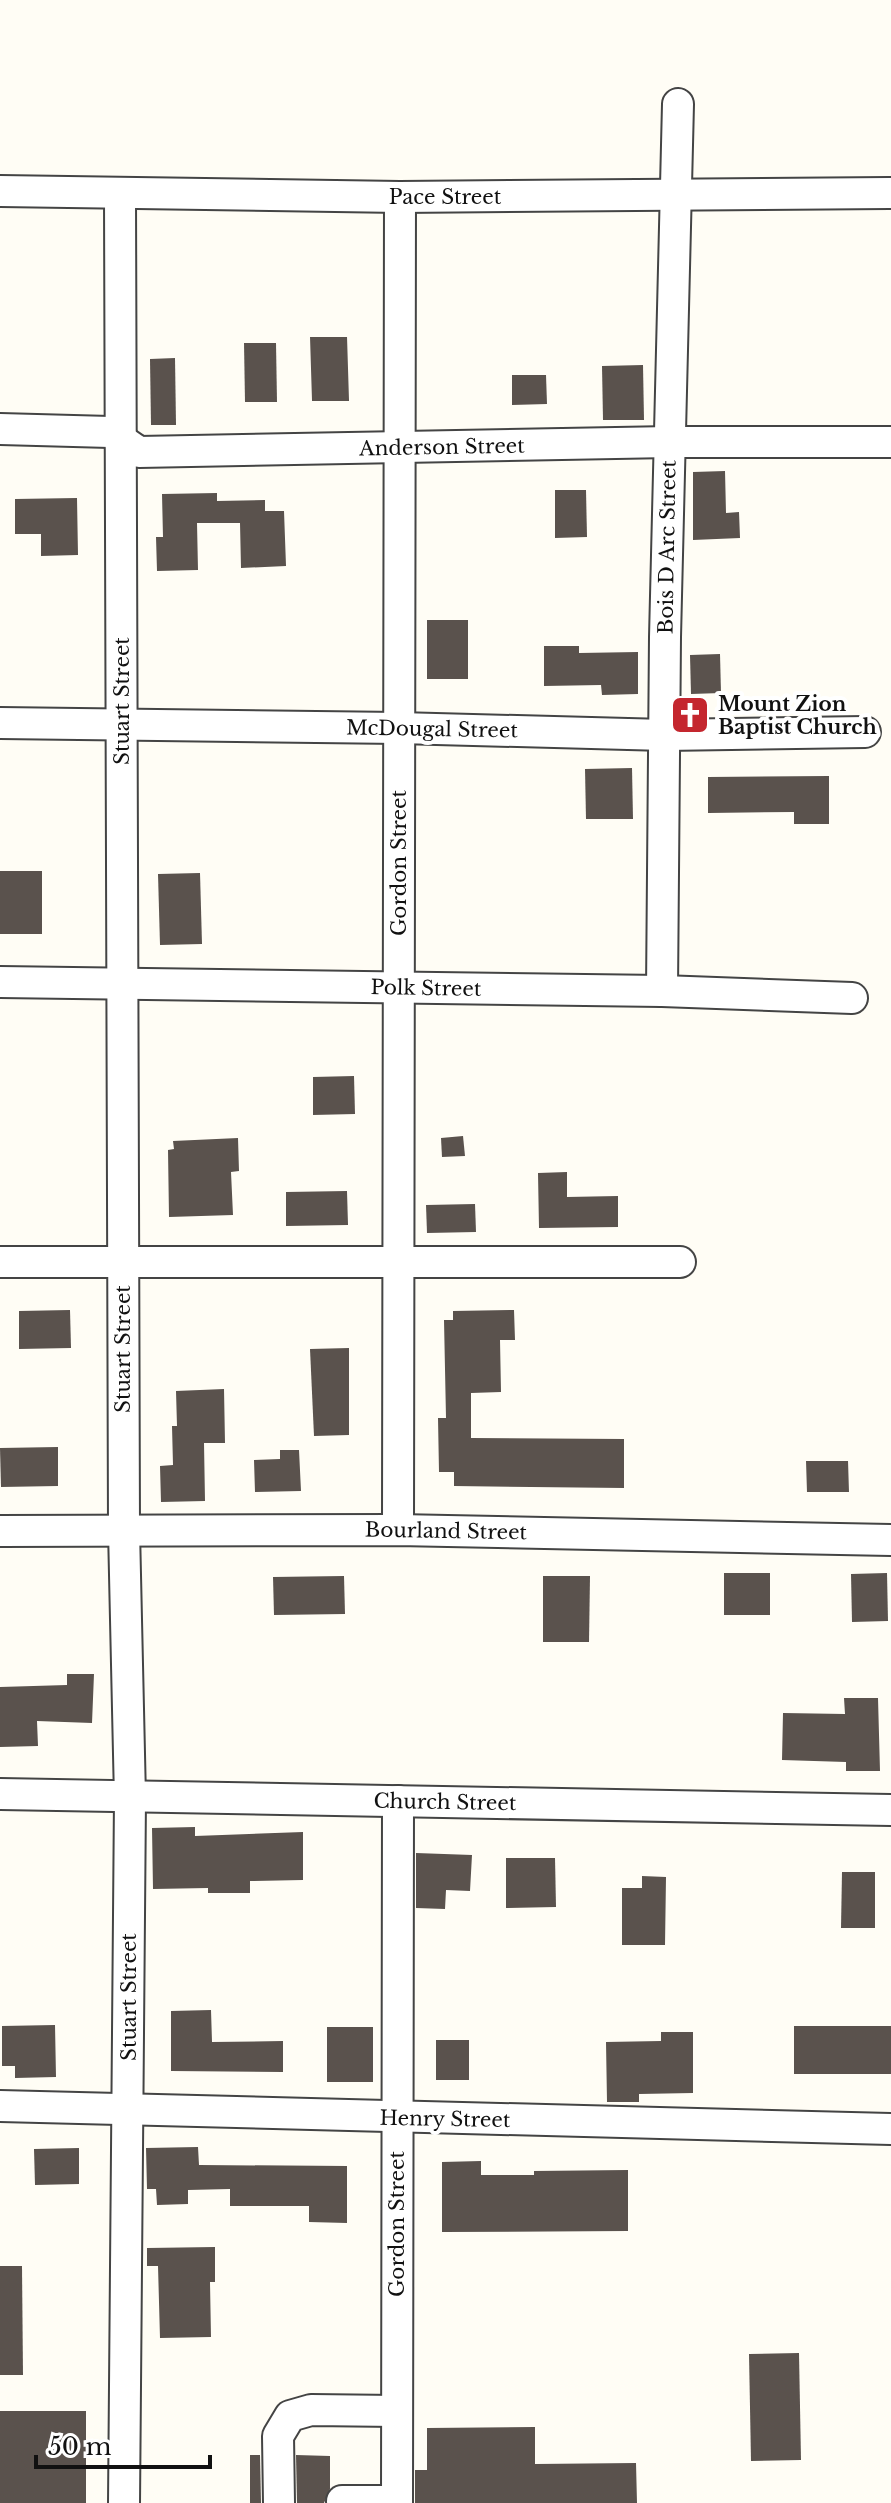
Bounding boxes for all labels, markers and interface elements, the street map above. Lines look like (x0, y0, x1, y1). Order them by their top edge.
street label: Pace Street (389, 185, 502, 209)
street label: Anderson Street (358, 434, 525, 460)
street label: Bois D Arc Street (653, 459, 681, 634)
street label: Stuart Street (110, 637, 134, 765)
place label: Mount Zion Baptist Church (718, 692, 878, 739)
church icon: Mount Zion Baptist Church (669, 694, 711, 736)
street label: McDougal Street (346, 716, 518, 743)
street label: Gordon Street (387, 790, 411, 936)
street label: Polk Street (370, 975, 482, 1001)
street label: Stuart Street (111, 1285, 135, 1413)
street label: Bourland Street (365, 1518, 528, 1544)
street label: Church Street (373, 1789, 517, 1815)
street label: Stuart Street (117, 1933, 141, 2061)
street label: Henry Street (379, 2106, 511, 2132)
street label: Gordon Street (385, 2151, 409, 2297)
scale bar (36, 2419, 210, 2469)
text: 50 m (48, 2432, 112, 2461)

